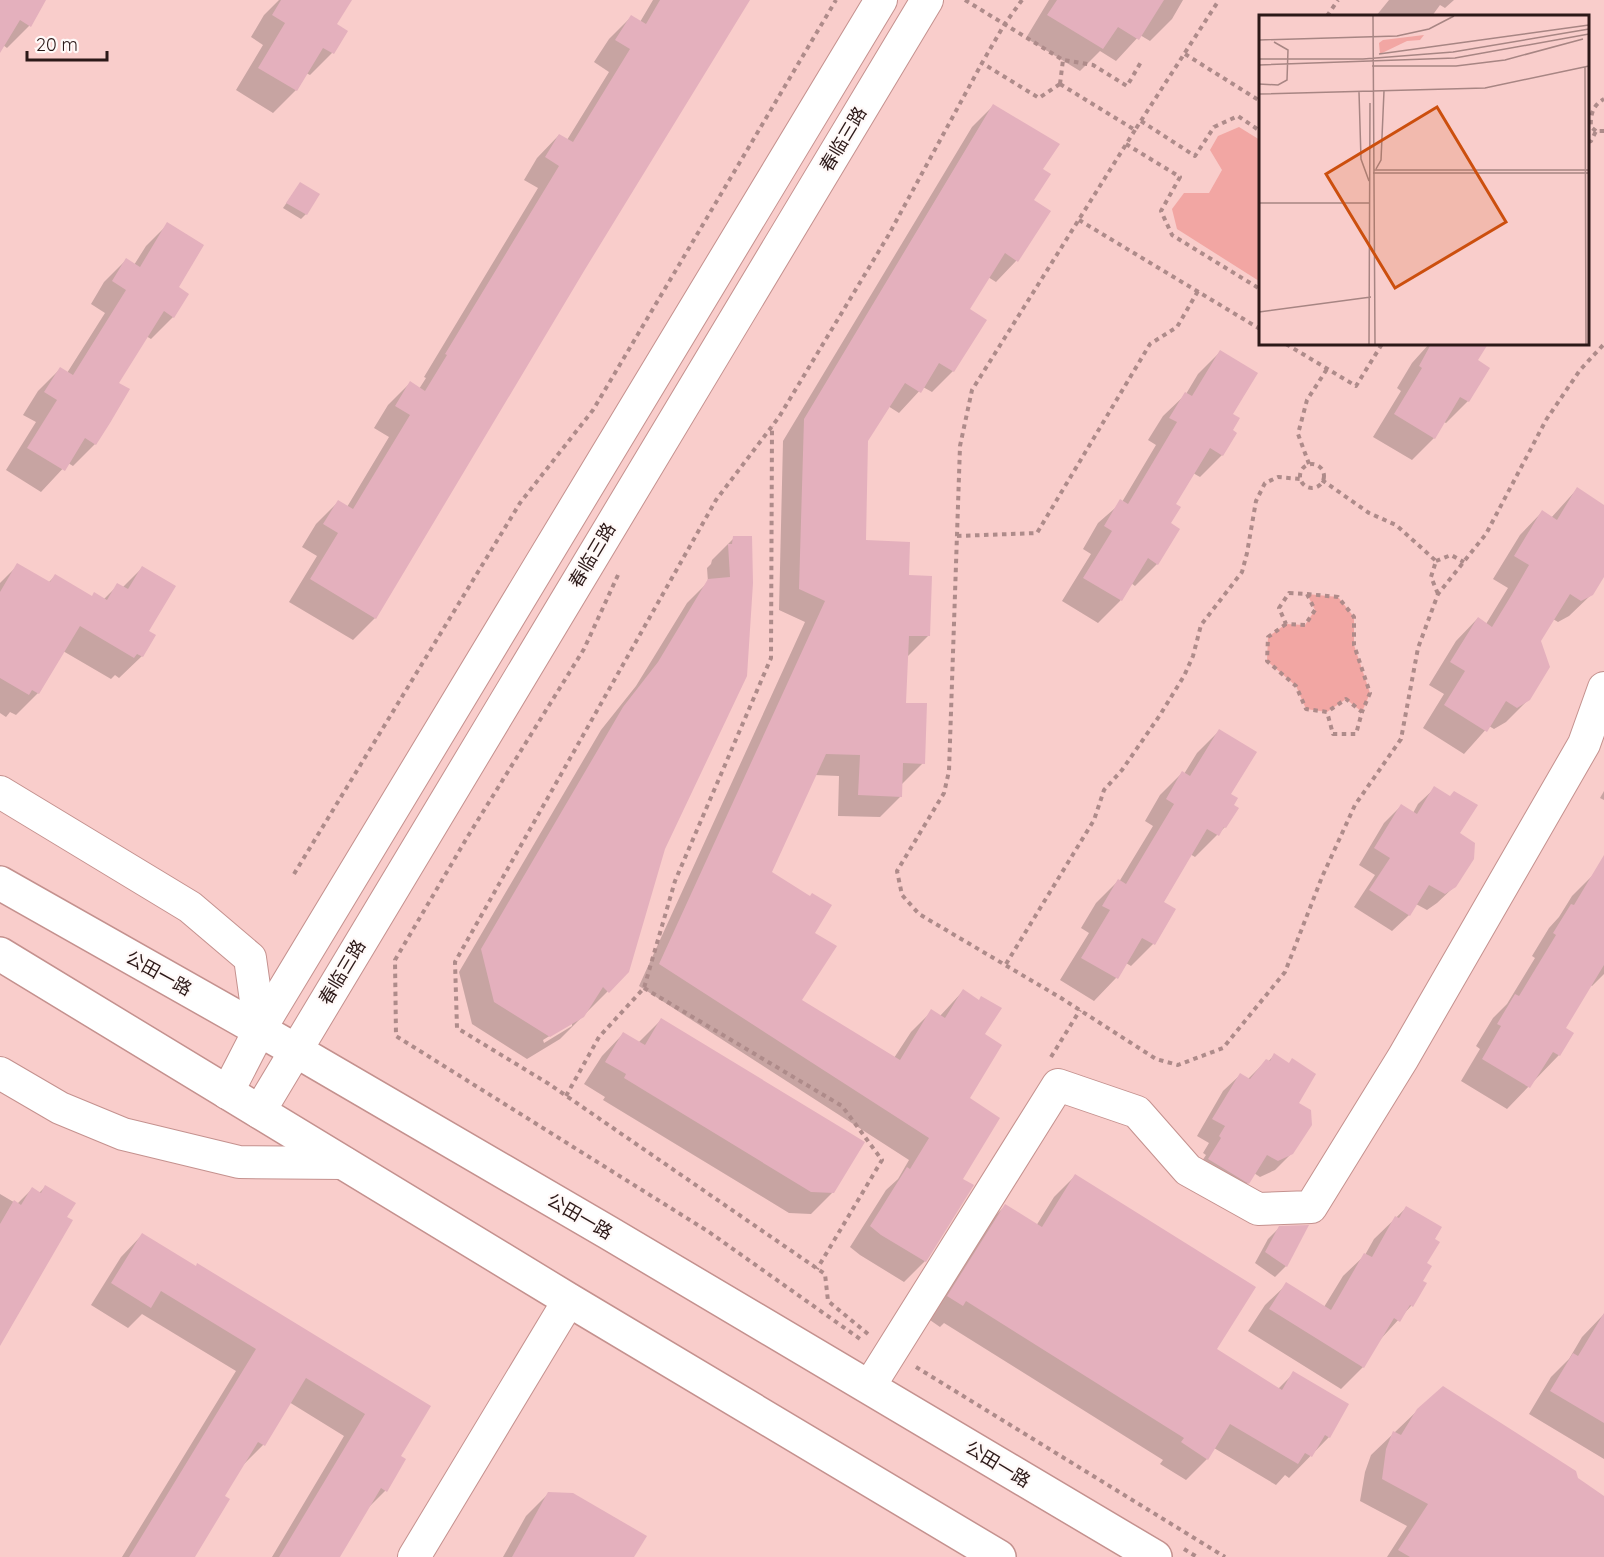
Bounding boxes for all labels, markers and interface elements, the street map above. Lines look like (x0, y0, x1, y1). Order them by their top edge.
inset map (1259, 15, 1589, 345)
scale bar (27, 24, 106, 62)
text: 20 m (36, 33, 78, 56)
street label: 春临三路 (815, 102, 871, 176)
street label: 春临三路 (564, 518, 620, 592)
street label: 春临三路 (314, 935, 370, 1009)
street label: 公田一路 (122, 945, 196, 1001)
street label: 公田一路 (543, 1188, 617, 1244)
street label: 公田一路 (961, 1436, 1035, 1492)

